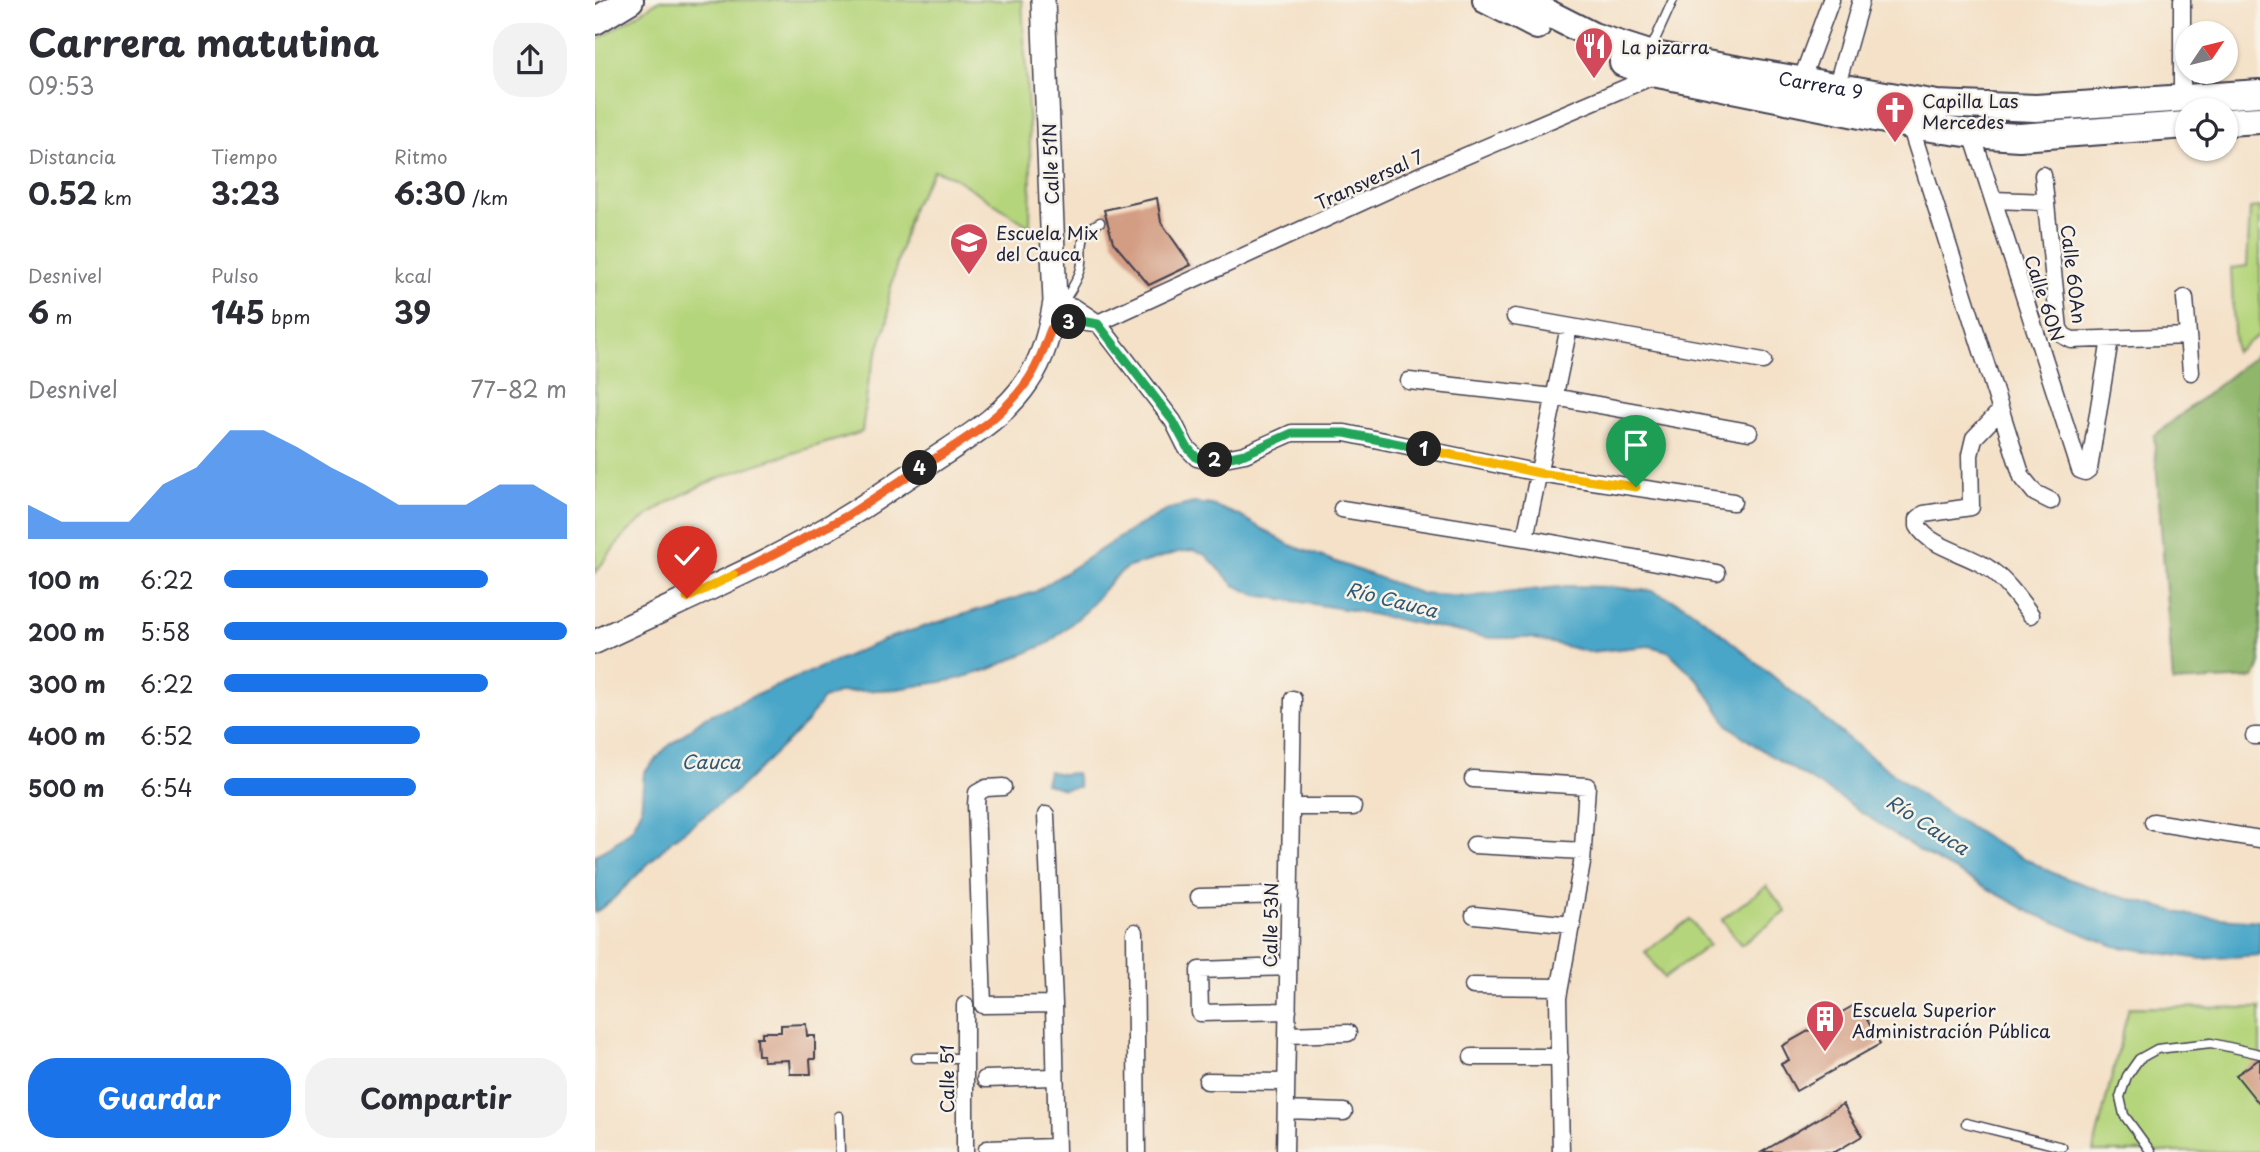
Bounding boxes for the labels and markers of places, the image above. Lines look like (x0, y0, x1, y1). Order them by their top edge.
restaurant icon: La pizarra (1573, 25, 1615, 80)
place label: La pizarra (1621, 33, 1710, 60)
place label: Capilla Las Mercedes (1922, 87, 2018, 135)
church icon: Capilla Las Mercedes (1874, 89, 1916, 144)
place label: Escuela Mix del Cauca (996, 219, 1098, 267)
school or university icon: Escuela Mix del Cauca (948, 221, 990, 276)
pin: 3 (1051, 304, 1086, 340)
pin (1606, 415, 1666, 487)
pin: 1 (1407, 432, 1441, 466)
pin: 2 (1197, 442, 1233, 477)
pin: 4 (903, 450, 937, 486)
pin (657, 526, 717, 598)
place label: Escuela Superior Administración Pública (1852, 996, 2051, 1044)
building icon: Escuela Superior Administración Pública (1804, 998, 1846, 1053)

